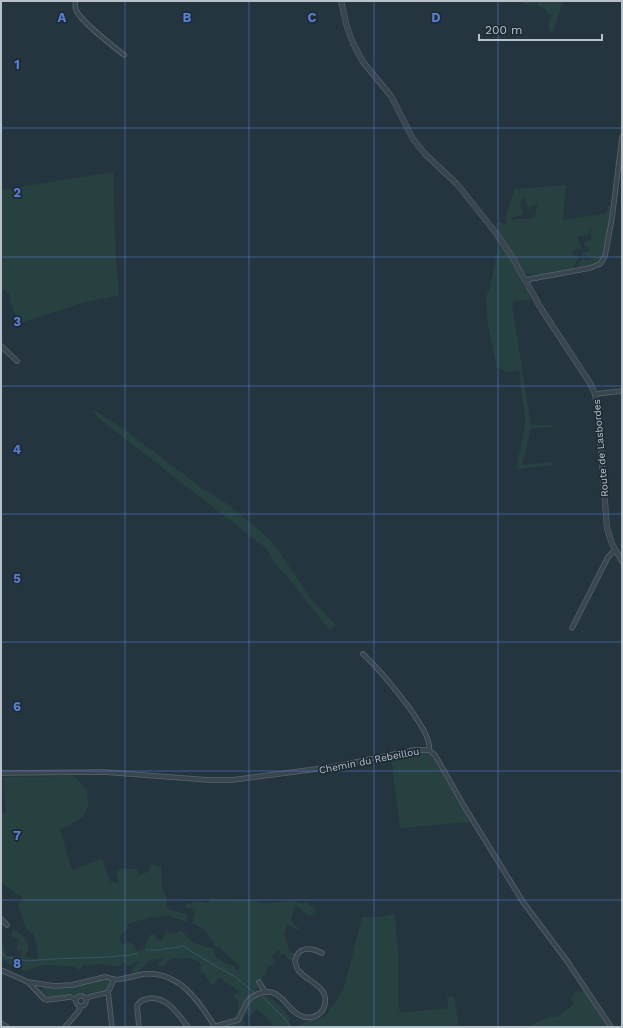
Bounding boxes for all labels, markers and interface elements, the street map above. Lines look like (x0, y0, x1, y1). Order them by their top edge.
text: A (58, 10, 67, 25)
text: B (183, 10, 192, 25)
text: C (308, 10, 317, 25)
text: D (431, 10, 441, 25)
scale bar (479, 16, 602, 42)
text: 200 m (485, 23, 522, 37)
text: 1 (14, 57, 20, 72)
text: 2 (13, 185, 21, 200)
text: 3 (13, 314, 21, 329)
street label: Route de Lasbordes (591, 399, 610, 497)
text: 4 (13, 442, 22, 457)
text: 5 (13, 571, 21, 586)
text: 6 (13, 699, 21, 714)
street label: Chemin du Rebeillou (318, 745, 420, 776)
text: 7 (13, 828, 21, 843)
text: 8 (13, 956, 21, 971)

